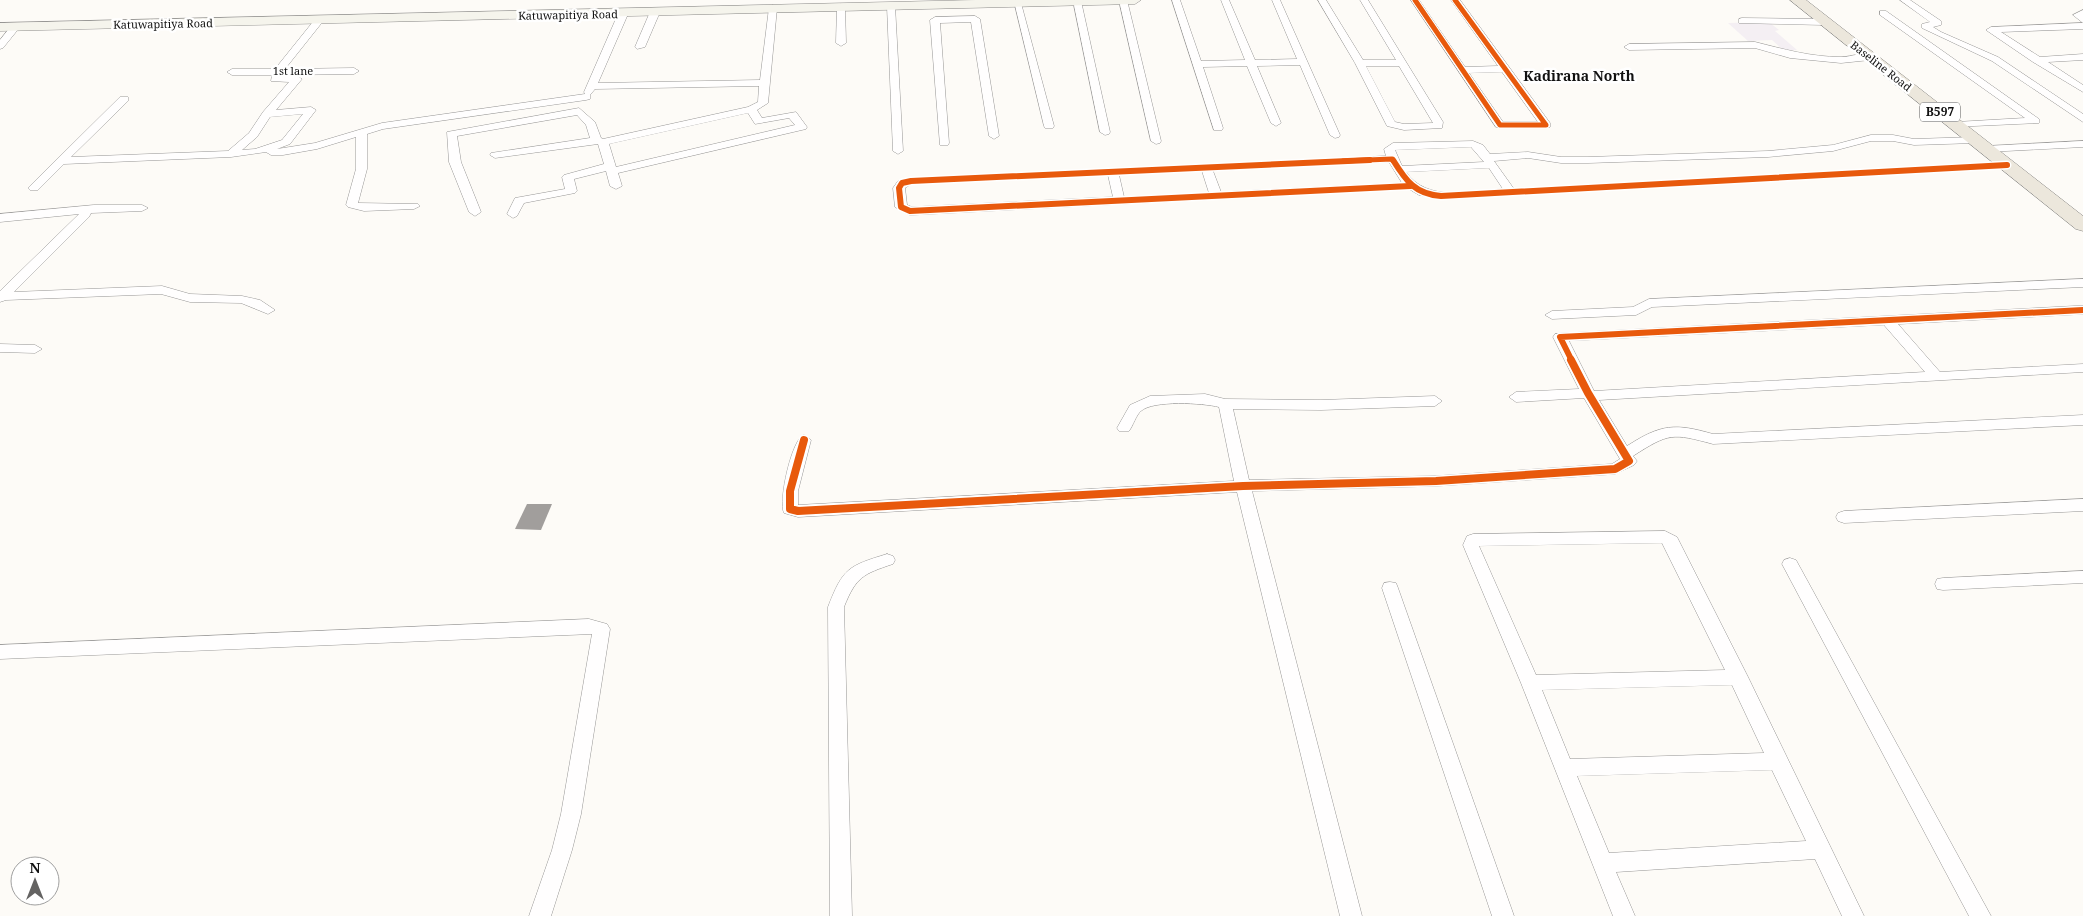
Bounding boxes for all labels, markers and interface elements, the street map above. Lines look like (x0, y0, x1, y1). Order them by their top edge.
street label: Katuwapitiya Road (518, 6, 618, 23)
street label: Katuwapitiya Road (113, 15, 213, 32)
street label: Baseline Road (1848, 37, 1915, 94)
street label: 1st lane (273, 63, 313, 78)
district label: Kadirana North (1523, 66, 1635, 85)
road number: B597 (1920, 102, 1960, 121)
north arrow (10, 856, 60, 906)
text: N (29, 858, 41, 877)

